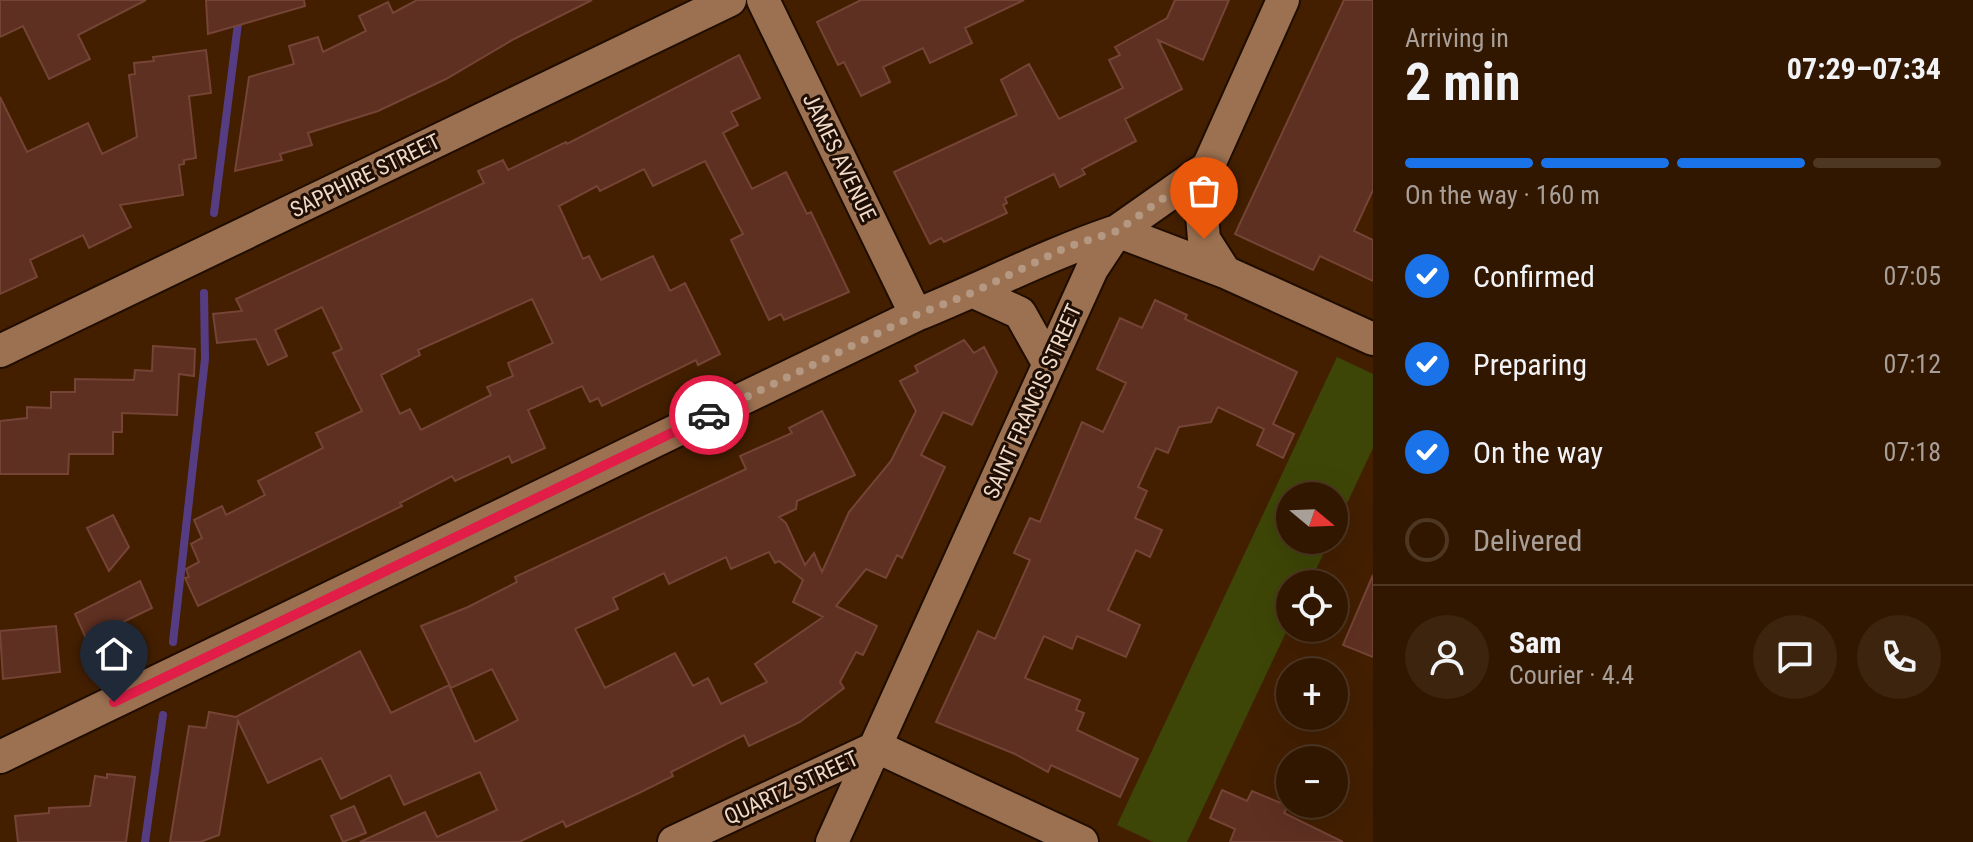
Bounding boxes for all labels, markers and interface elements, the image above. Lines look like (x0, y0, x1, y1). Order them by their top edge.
text: Arriving in (1405, 23, 1509, 53)
text: 07:29–07:34 (1787, 51, 1941, 86)
text: 2 min (1405, 52, 1521, 113)
street label: JAMES AVENUE (798, 89, 881, 225)
street label: SAPPHIRE STREET (286, 128, 444, 222)
pin (1170, 157, 1238, 239)
icon: bag (1182, 169, 1226, 213)
text: On the way · 160 m (1405, 180, 1600, 210)
icon: check (1405, 254, 1449, 298)
text: Confirmed (1473, 259, 1595, 294)
text: 07:05 (1884, 261, 1941, 291)
street label: SAINT FRANCIS STREET (978, 300, 1087, 502)
icon: check (1405, 342, 1449, 386)
text: Preparing (1473, 347, 1587, 382)
text: 07:12 (1884, 349, 1941, 379)
courier (669, 375, 749, 455)
icon: car (687, 393, 731, 437)
icon: check (1405, 430, 1449, 474)
text: On the way (1473, 435, 1603, 470)
text: 07:18 (1884, 437, 1941, 467)
north arrow (1276, 482, 1348, 554)
map controls (1276, 482, 1348, 818)
text: Delivered (1473, 523, 1582, 558)
button: locate (1276, 570, 1348, 642)
button: person (1405, 615, 1489, 699)
button: chat (1753, 615, 1837, 699)
button: phone (1857, 615, 1941, 699)
pin (80, 620, 148, 702)
text: Sam (1509, 625, 1562, 660)
icon: home (92, 632, 136, 676)
button: + (1276, 658, 1348, 730)
text: Courier · 4.4 (1509, 660, 1634, 690)
street label: QUARTZ STREET (720, 745, 862, 829)
button: − (1276, 746, 1348, 818)

